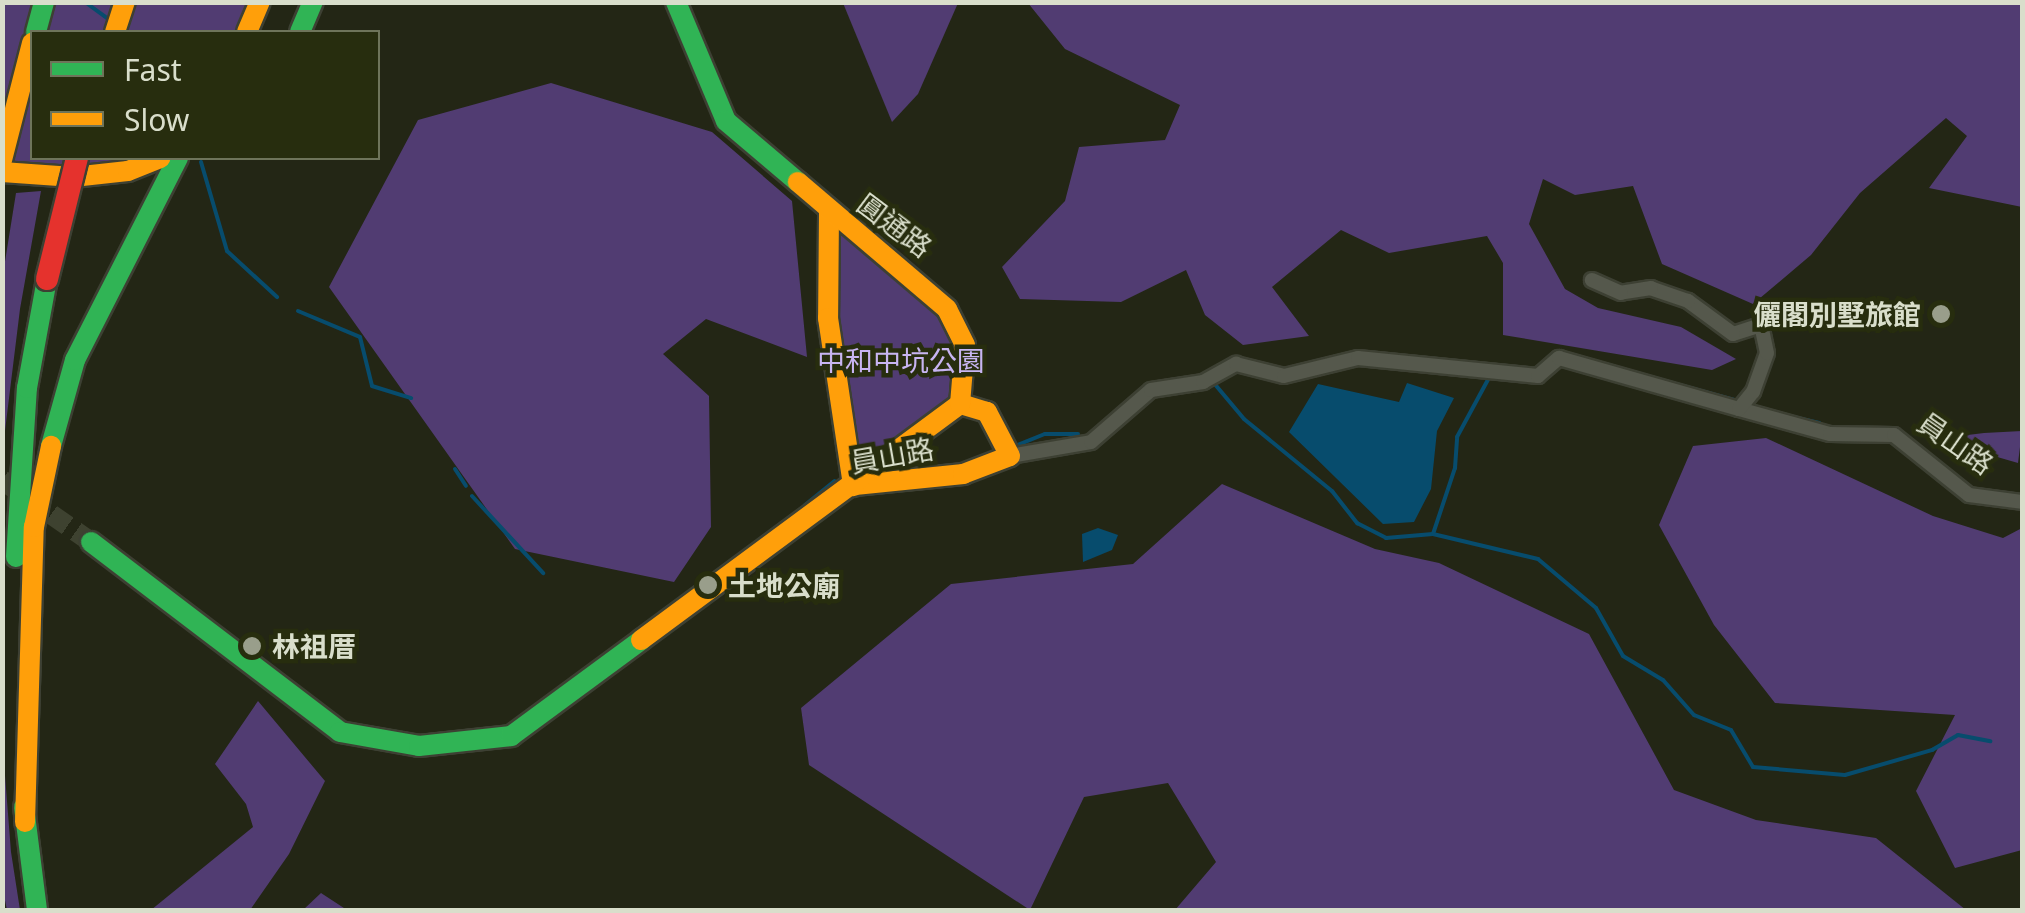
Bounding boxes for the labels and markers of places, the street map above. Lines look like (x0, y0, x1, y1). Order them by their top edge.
place label: 儷閣別墅旅館 (1753, 297, 1921, 331)
marker: 儷閣別墅旅館 (1930, 303, 1952, 325)
place label: 土地公廟 (728, 568, 840, 602)
marker: 土地公廟 (697, 574, 719, 596)
place label: 林祖厝 (272, 629, 356, 663)
marker: 林祖厝 (241, 635, 263, 657)

